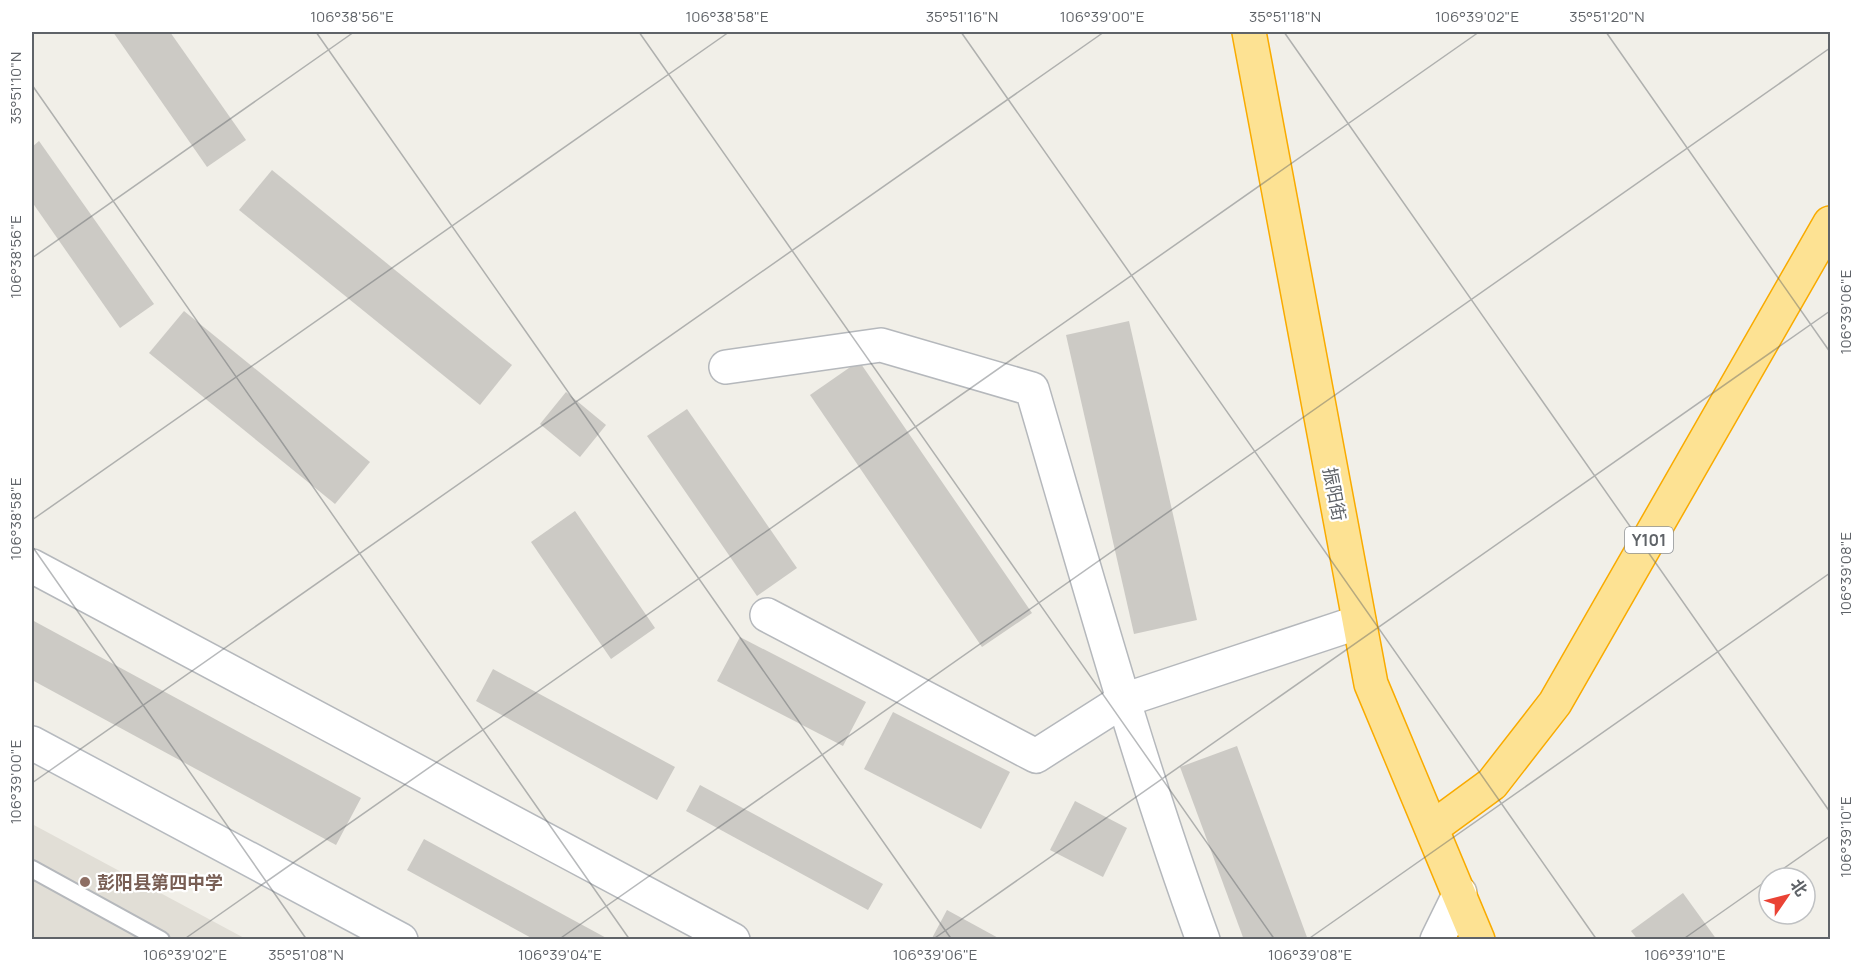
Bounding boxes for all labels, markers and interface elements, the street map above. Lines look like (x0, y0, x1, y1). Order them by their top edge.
text: 106°38'56"E (310, 6, 394, 27)
text: 106°38'58"E (685, 6, 769, 27)
text: 35°51'16"N (926, 6, 998, 27)
text: 106°39'00"E (1060, 6, 1144, 27)
text: 35°51'18"N (1249, 6, 1321, 27)
text: 106°39'02"E (1435, 6, 1519, 27)
text: 35°51'20"N (1569, 6, 1645, 27)
text: 35°51'10"N (5, 52, 26, 124)
text: 106°38'56"E (5, 215, 26, 299)
text: 106°39'06"E (1835, 270, 1856, 354)
street label: 振阳街 (1318, 465, 1352, 523)
text: 106°38'58"E (5, 477, 26, 561)
road number: Y101 (1625, 527, 1673, 553)
text: 106°39'08"E (1835, 532, 1856, 616)
text: 106°39'00"E (5, 740, 26, 824)
text: 106°39'10"E (1835, 796, 1856, 878)
north arrow (1757, 866, 1817, 926)
place label: 彭阳县第四中学 (97, 870, 223, 894)
marker: 彭阳县第四中学 (78, 875, 92, 889)
text: 北 (1786, 875, 1813, 900)
text: 106°39'02"E (143, 944, 227, 965)
text: 35°51'08"N (268, 944, 344, 965)
text: 106°39'04"E (518, 944, 602, 965)
text: 106°39'06"E (893, 944, 977, 965)
text: 106°39'08"E (1268, 944, 1352, 965)
text: 106°39'10"E (1644, 944, 1726, 965)

